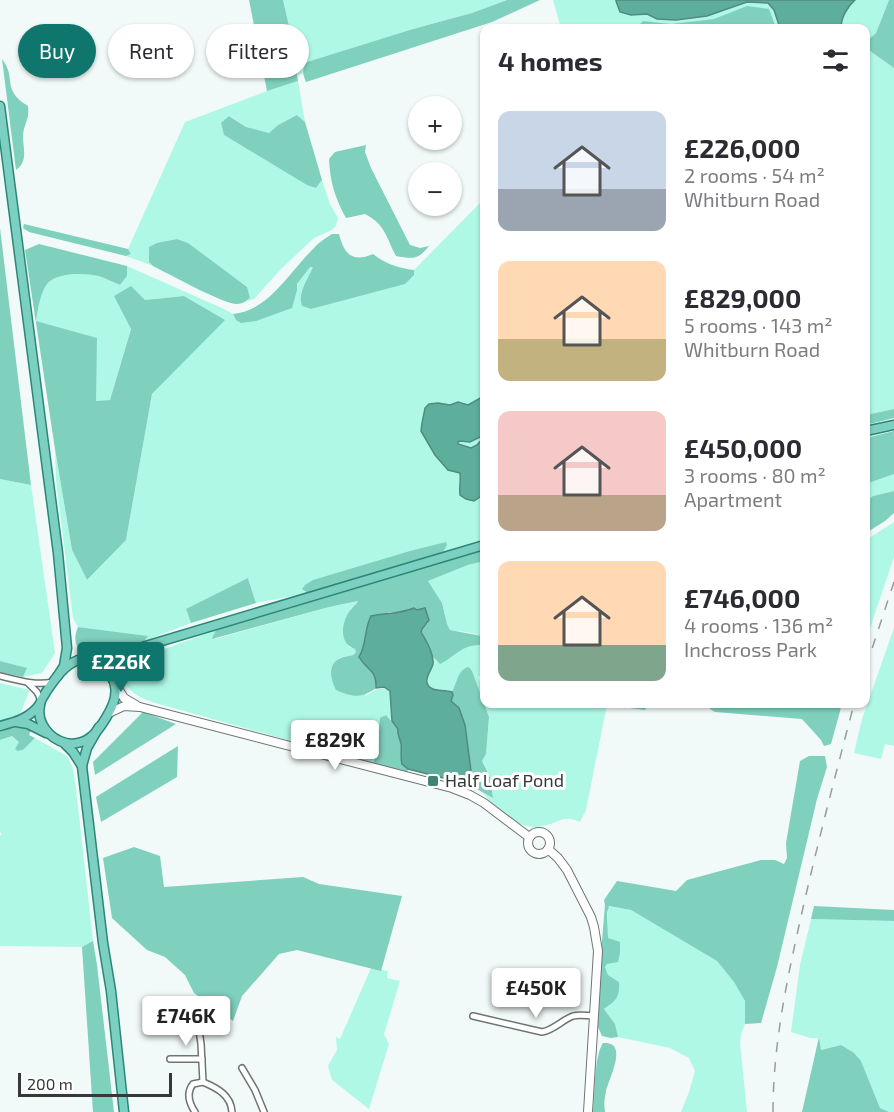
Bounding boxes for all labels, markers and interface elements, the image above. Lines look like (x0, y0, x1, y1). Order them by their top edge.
chip: Buy (18, 24, 96, 78)
chip: Rent (108, 24, 194, 78)
chip: Filters (206, 24, 309, 78)
icon: filters (819, 44, 852, 77)
text: 4 homes (498, 45, 603, 76)
map controls (408, 96, 462, 216)
button: + (408, 96, 462, 150)
text: £226,000 (684, 132, 800, 163)
icon: home (546, 135, 618, 207)
button: − (408, 162, 462, 216)
text: 2 rooms · 54 m² (684, 163, 825, 187)
text: Whitburn Road (684, 187, 820, 211)
text: £829,000 (684, 282, 801, 313)
icon: home (546, 285, 618, 357)
text: 5 rooms · 143 m² (684, 313, 833, 337)
text: Whitburn Road (684, 337, 820, 361)
text: £450,000 (684, 432, 802, 463)
icon: home (546, 435, 618, 507)
text: 3 rooms · 80 m² (684, 463, 826, 487)
text: Apartment (684, 487, 782, 511)
text: £746,000 (684, 582, 800, 613)
icon: home (546, 585, 618, 657)
text: 4 rooms · 136 m² (684, 613, 833, 637)
text: Inchcross Park (684, 637, 817, 661)
pin: £226K (79, 642, 163, 693)
text: £226K (91, 649, 151, 673)
pin: £829K (293, 720, 377, 771)
text: £829K (305, 727, 365, 751)
place label: Half Loaf Pond (445, 769, 564, 791)
marker: Half Loaf Pond (426, 774, 440, 788)
pin: £450K (494, 968, 578, 1019)
text: £450K (506, 975, 566, 999)
pin: £746K (144, 996, 228, 1047)
text: £746K (156, 1003, 216, 1027)
scale bar (18, 1070, 172, 1098)
text: 200 m (27, 1074, 73, 1093)

